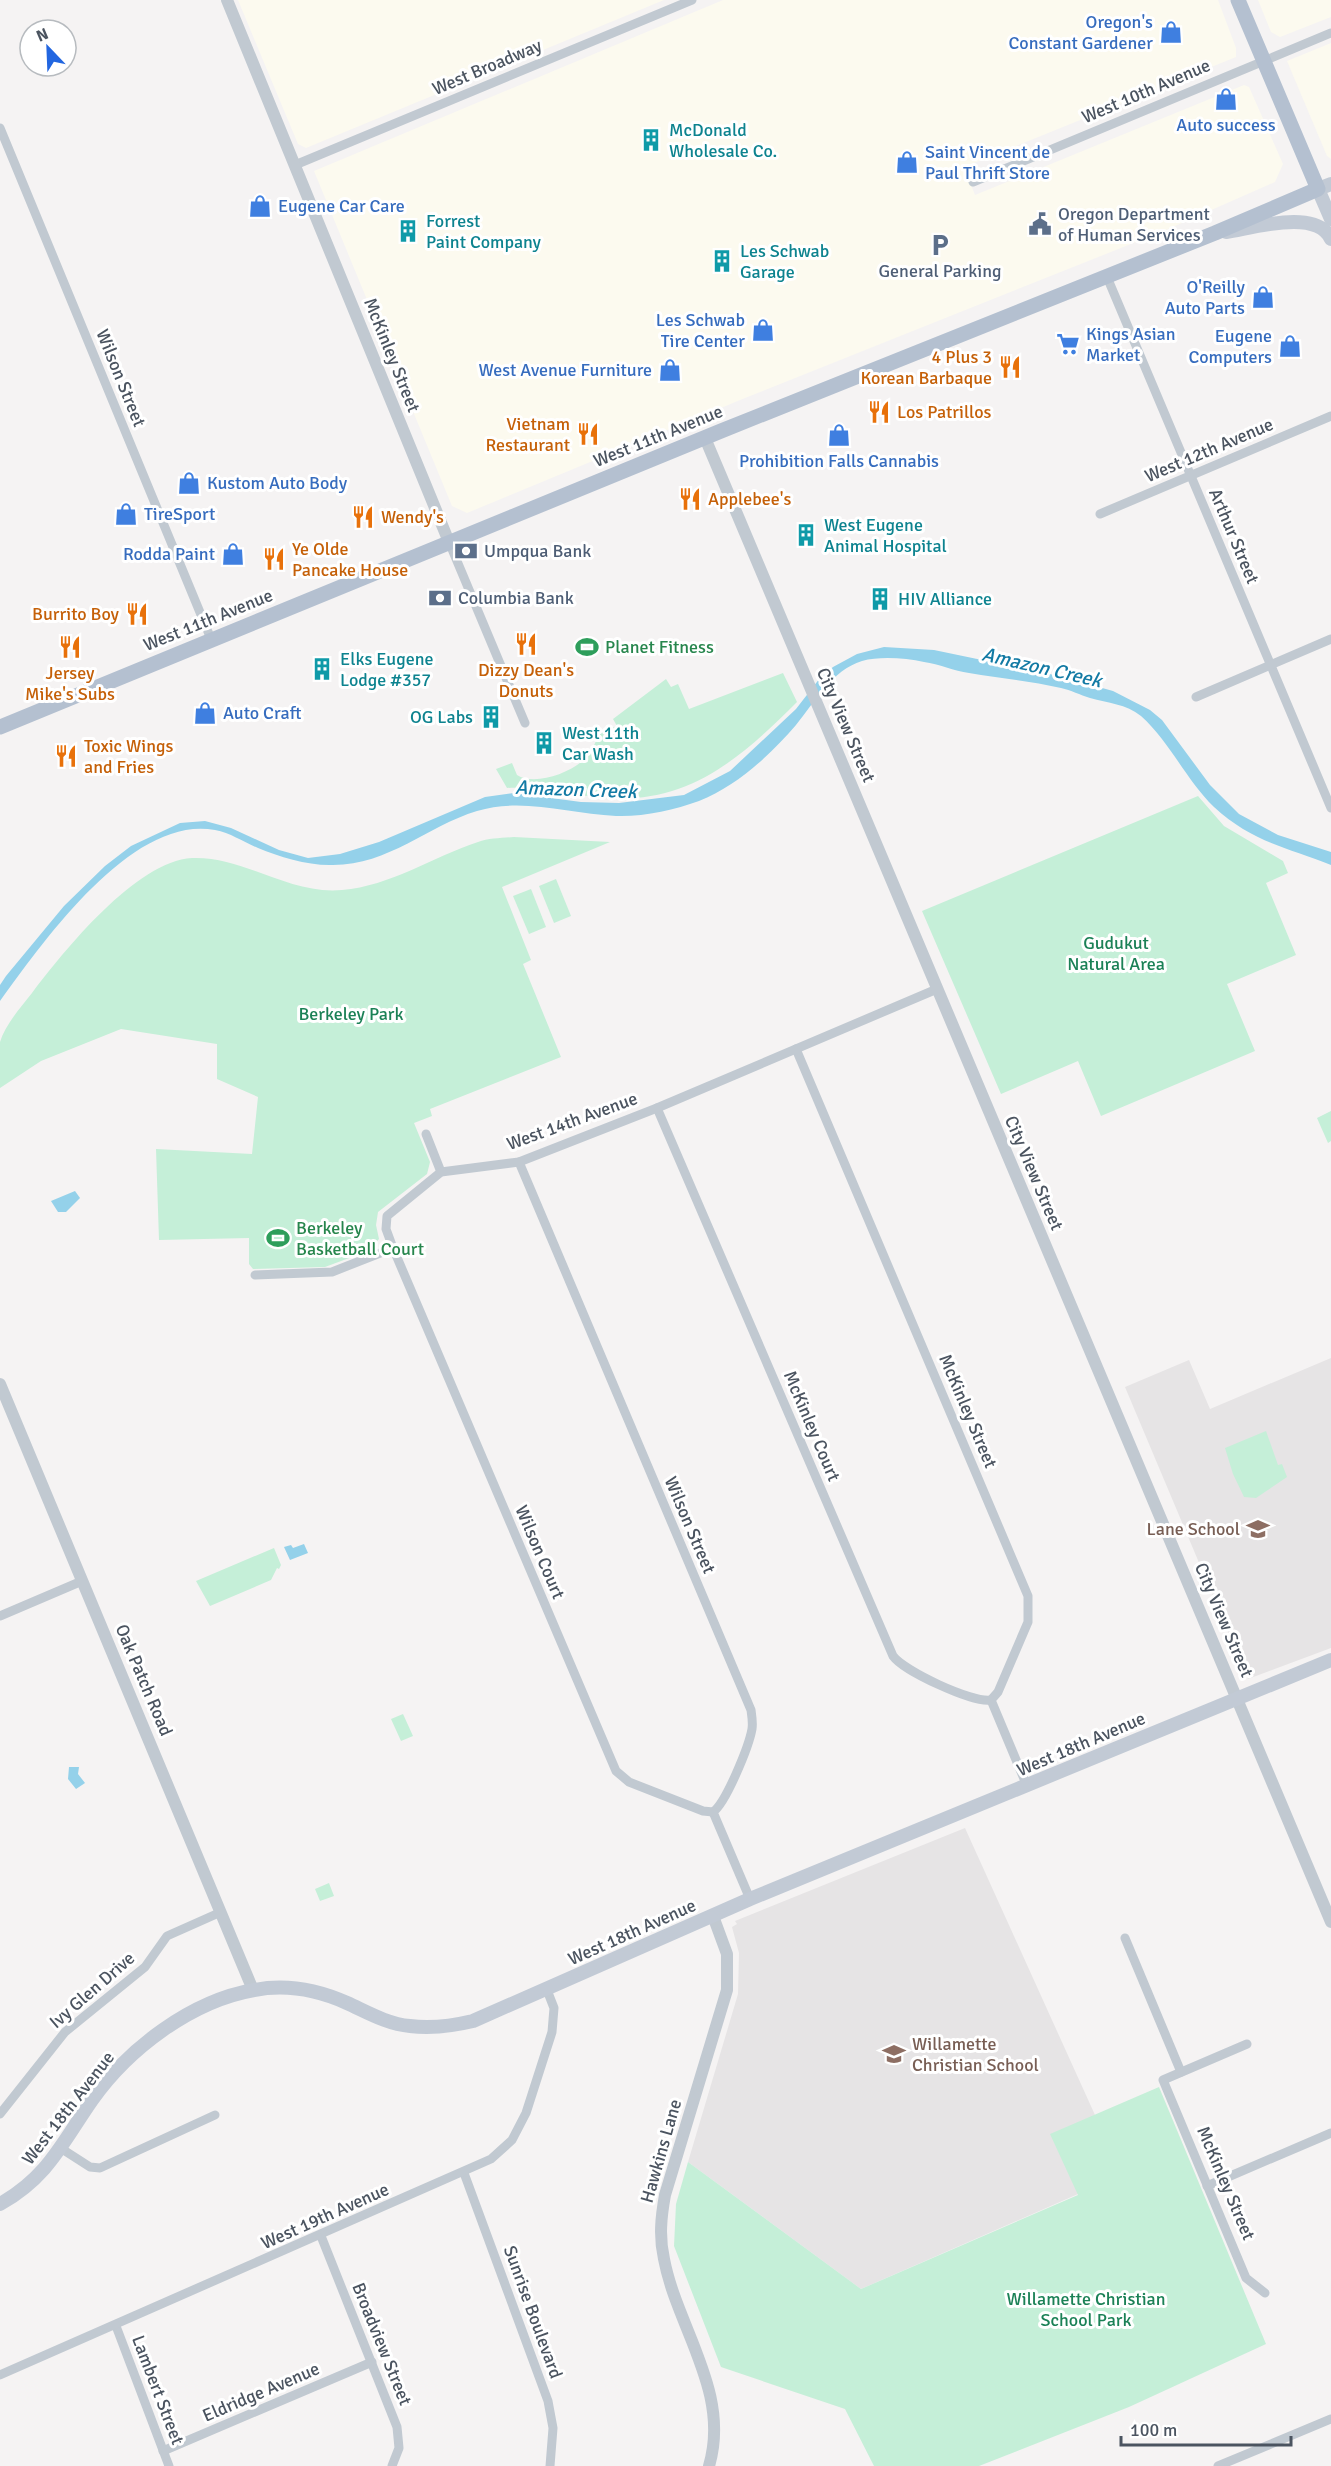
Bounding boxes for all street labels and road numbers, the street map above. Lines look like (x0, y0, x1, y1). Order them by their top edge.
street label: West Broadway (429, 34, 546, 100)
street label: West 10th Avenue (1078, 54, 1214, 128)
street label: McKinley Street (359, 295, 425, 415)
street label: Wilson Street (91, 326, 151, 430)
street label: West 11th Avenue (590, 400, 726, 472)
street label: West 12th Avenue (1141, 413, 1277, 487)
street label: Arthur Street (1204, 485, 1264, 587)
street label: West 11th Avenue (140, 584, 276, 656)
street label: City View Street (812, 664, 880, 786)
street label: West 14th Avenue (504, 1087, 640, 1155)
street label: City View Street (1000, 1112, 1068, 1234)
street label: McKinley Street (934, 1351, 1002, 1471)
street label: McKinley Court (779, 1367, 845, 1485)
street label: Wilson Street (660, 1473, 720, 1577)
street label: Wilson Court (510, 1502, 570, 1602)
street label: City View Street (1190, 1559, 1258, 1681)
street label: Oak Patch Road (111, 1621, 177, 1739)
street label: West 18th Avenue (1013, 1707, 1149, 1781)
street label: West 18th Avenue (565, 1894, 699, 1970)
street label: Ivy Glen Drive (45, 1947, 139, 2033)
street label: West 18th Avenue (17, 2047, 119, 2169)
street label: Hawkins Lane (636, 2097, 686, 2205)
street label: McKinley Street (1192, 2123, 1260, 2243)
street label: West 19th Avenue (258, 2178, 392, 2254)
street label: Sunrise Boulevard (499, 2243, 567, 2381)
street label: Broadview Street (347, 2279, 417, 2409)
street label: Lambert Street (127, 2332, 189, 2448)
street label: Eldridge Avenue (199, 2357, 323, 2427)

